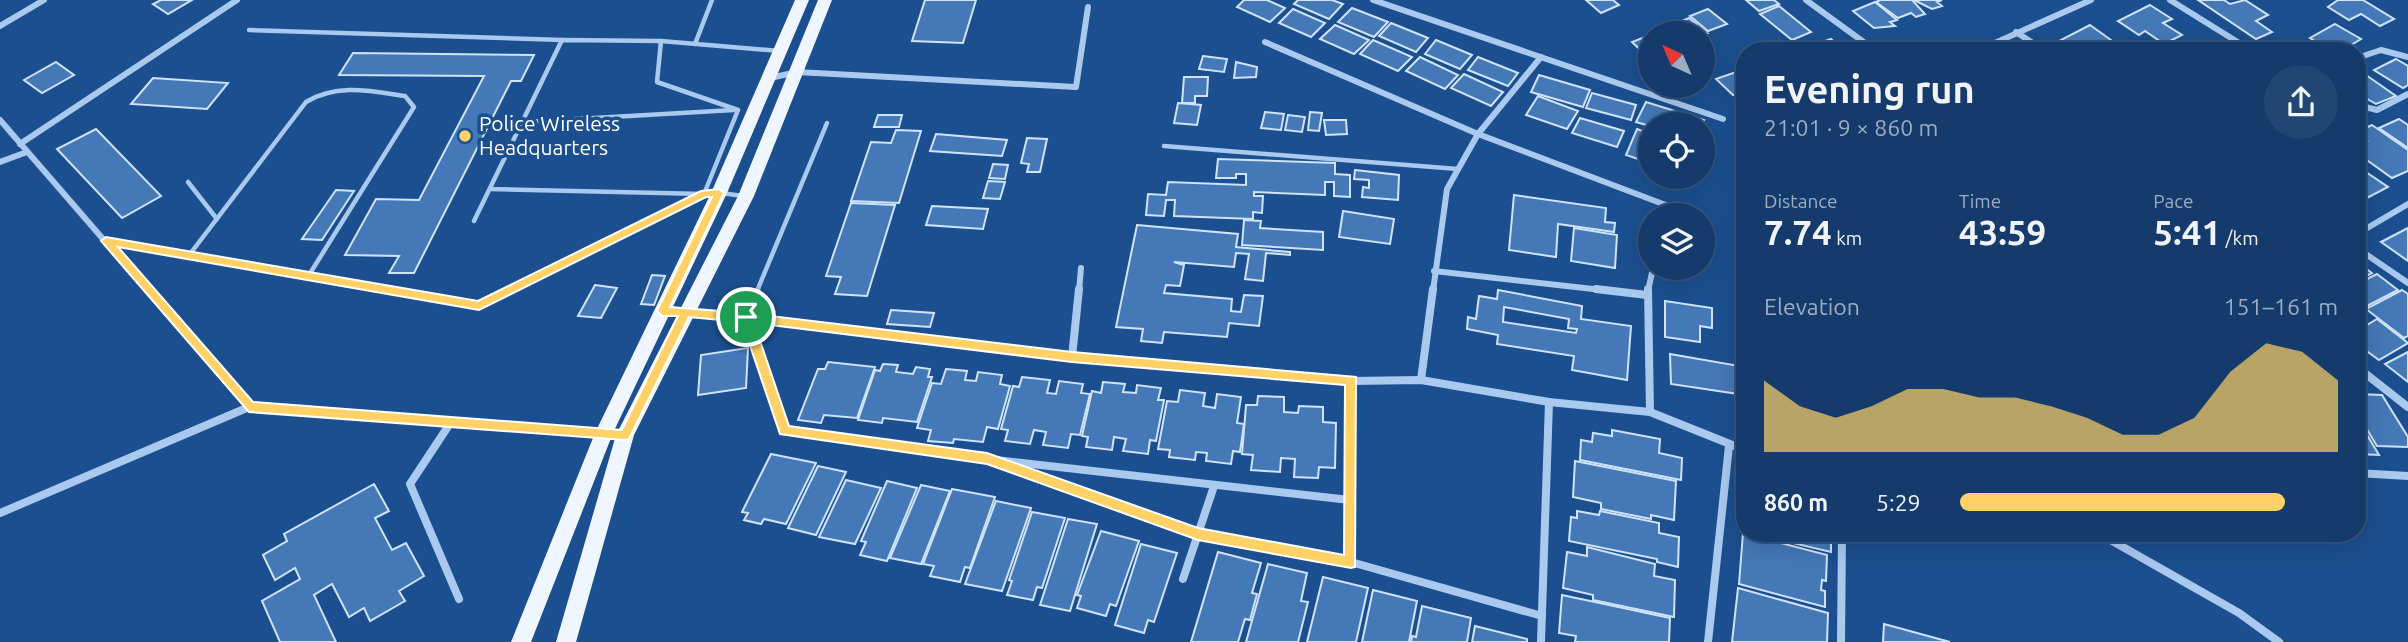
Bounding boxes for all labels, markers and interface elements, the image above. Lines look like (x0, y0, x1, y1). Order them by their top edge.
north arrow (1638, 21, 1715, 98)
map controls (1638, 21, 1715, 280)
button: share (2264, 65, 2338, 139)
text: Evening run (1764, 68, 1975, 110)
place label: Police Wireless Headquarters (479, 111, 620, 159)
button: locate (1638, 112, 1715, 189)
text: 21:01 · 9 × 860 m (1764, 115, 1938, 140)
marker: Police Wireless Headquarters (457, 128, 473, 144)
text: Distance (1764, 190, 1838, 212)
text: Time (1959, 190, 2001, 212)
text: Pace (2153, 190, 2194, 212)
button: layers (1638, 203, 1715, 280)
text: 7.74 (1764, 212, 1832, 252)
text: 43:59 (1959, 212, 2046, 252)
text: 5:41 (2153, 212, 2221, 252)
text: km (1832, 227, 1862, 249)
text: /km (2221, 227, 2259, 249)
pin (716, 287, 776, 347)
text: Elevation (1764, 294, 1860, 319)
text: 151–161 m (2224, 294, 2338, 319)
icon: arrive (727, 298, 765, 336)
text: 860 m (1764, 490, 1828, 515)
text: 5:29 (1876, 490, 1921, 515)

